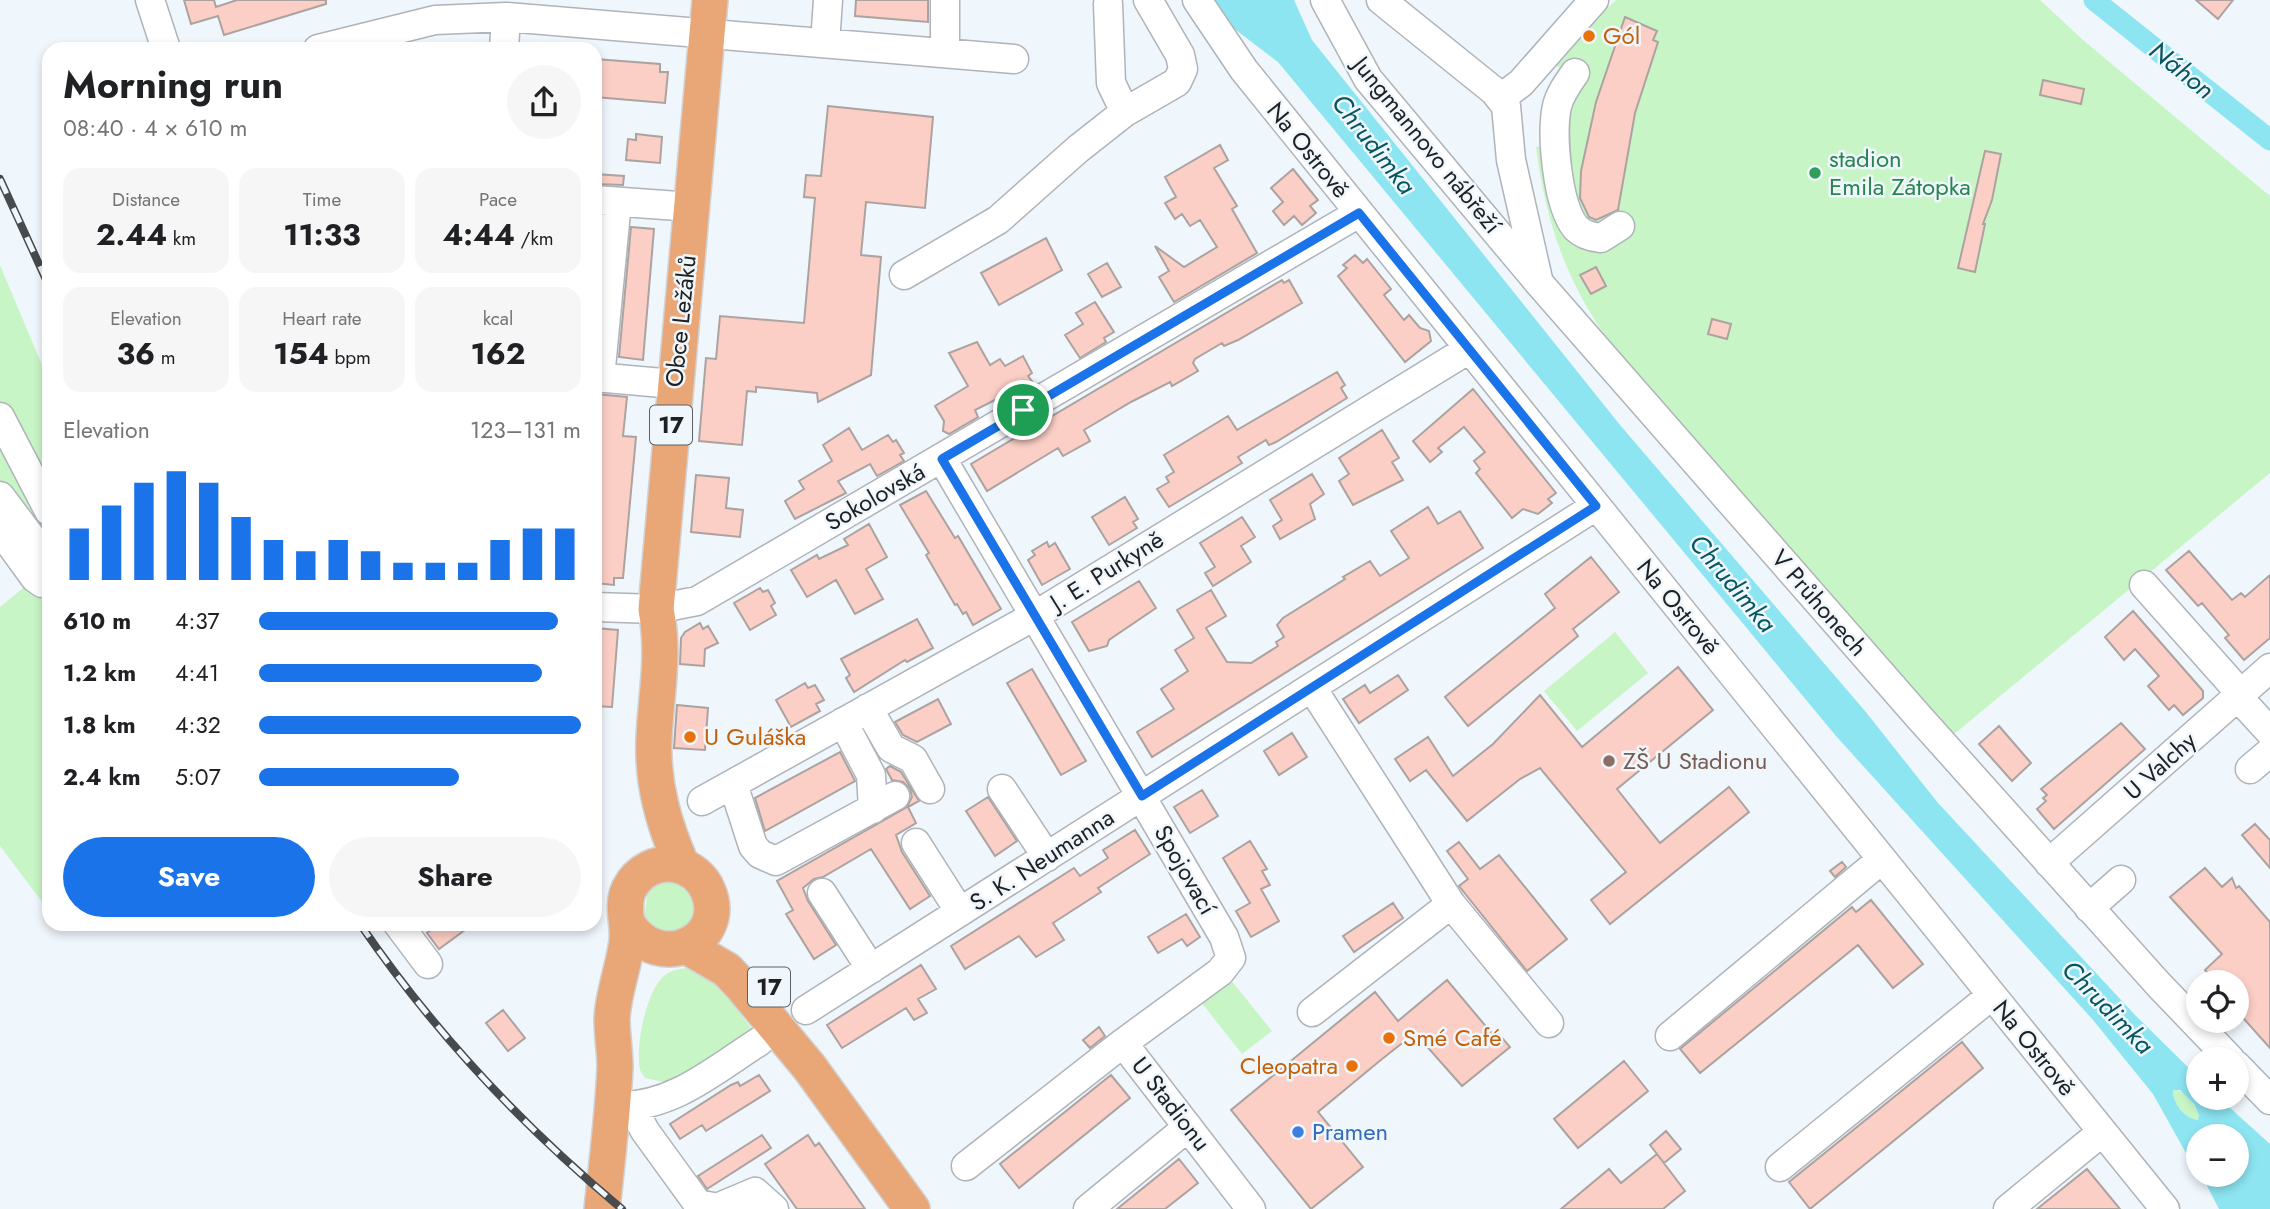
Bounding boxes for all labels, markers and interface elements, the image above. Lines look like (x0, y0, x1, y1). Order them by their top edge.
place label: Gól (1603, 18, 1640, 53)
marker: Gól (1581, 28, 1597, 44)
water label: Náhon (2141, 32, 2223, 108)
street label: Jungmannovo nábřeží (1343, 46, 1510, 241)
text: Morning run (63, 57, 283, 112)
button: share (507, 65, 581, 139)
water label: Chrudimka (1323, 86, 1426, 203)
street label: Na Ostrově (1259, 94, 1358, 205)
text: 08:40 · 4 × 610 m (63, 111, 247, 145)
place label: stadion Emila Zátopka (1829, 141, 1971, 204)
marker: stadion Emila Zátopka (1807, 165, 1823, 181)
text: Distance (112, 186, 180, 213)
text: Time (303, 186, 341, 213)
text: Pace (479, 186, 517, 213)
text: 2.44 (96, 213, 167, 256)
text: 11:33 (283, 213, 361, 256)
text: 4:44 (442, 213, 515, 256)
text: km (167, 225, 196, 252)
text: /km (515, 225, 554, 252)
street label: Obce Ležáků (656, 253, 705, 389)
text: Elevation (110, 305, 182, 332)
text: Heart rate (282, 305, 362, 332)
text: kcal (483, 305, 513, 332)
text: 36 (116, 332, 155, 375)
text: 154 (273, 332, 329, 375)
text: 162 (470, 332, 526, 375)
text: m (155, 344, 176, 371)
text: bpm (329, 344, 371, 371)
pin (993, 380, 1053, 440)
icon: arrive (1004, 391, 1042, 429)
road number: 17 (650, 406, 692, 444)
text: Elevation (63, 413, 150, 447)
text: 123–131 m (470, 413, 581, 447)
street label: Sokolovská (818, 454, 931, 539)
street label: J. E. Purkyně (1041, 522, 1170, 621)
water label: Chrudimka (1680, 525, 1786, 641)
street label: V Průhonech (1763, 542, 1876, 664)
street label: Na Ostrově (1629, 551, 1728, 662)
text: 610 m (63, 604, 131, 638)
text: 4:37 (175, 604, 220, 638)
text: 1.2 km (63, 656, 136, 690)
text: 4:41 (175, 656, 219, 690)
text: 1.8 km (63, 708, 136, 742)
text: 4:32 (175, 708, 221, 742)
place label: U Guláška (704, 719, 806, 754)
street label: U Valchy (2116, 723, 2204, 808)
marker: U Guláška (682, 729, 698, 745)
place label: ZŠ U Stadionu (1623, 743, 1767, 778)
marker: ZŠ U Stadionu (1601, 753, 1617, 769)
text: 2.4 km (63, 760, 141, 794)
text: 5:07 (175, 760, 221, 794)
street label: S. K. Neumanna (963, 800, 1121, 919)
street label: Spojovací (1146, 818, 1226, 922)
button: Save (63, 837, 315, 917)
button: Share (329, 837, 581, 917)
water label: Chrudimka (2053, 951, 2163, 1063)
road number: 17 (748, 968, 790, 1006)
map controls (2186, 970, 2249, 1187)
button: locate (2186, 970, 2249, 1033)
street label: Na Ostrově (1985, 992, 2084, 1103)
place label: Smé Café (1403, 1020, 1502, 1055)
marker: Smé Café (1381, 1030, 1397, 1046)
button: + (2186, 1047, 2249, 1110)
place label: Cleopatra (1240, 1048, 1338, 1083)
street label: U Stadionu (1123, 1049, 1219, 1158)
marker: Cleopatra (1344, 1058, 1360, 1074)
place label: Pramen (1312, 1114, 1388, 1149)
marker: Pramen (1290, 1124, 1306, 1140)
button: − (2186, 1124, 2249, 1187)

